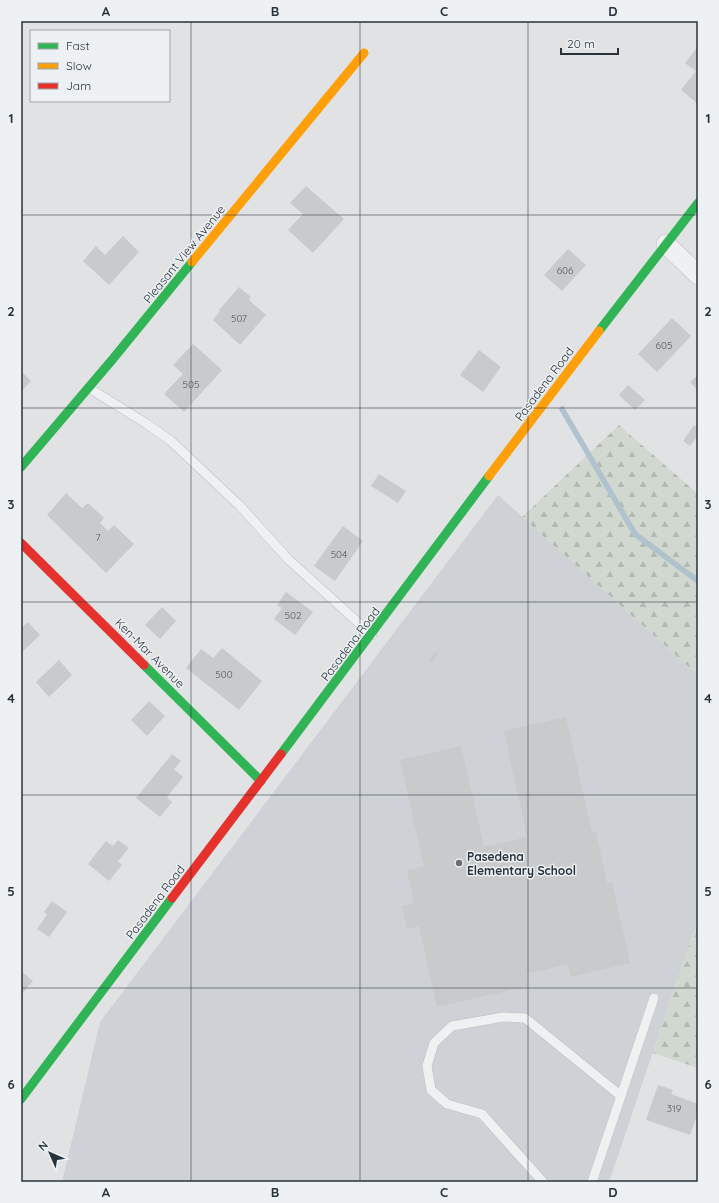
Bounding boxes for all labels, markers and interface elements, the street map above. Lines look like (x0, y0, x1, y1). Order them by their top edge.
text: A (102, 3, 111, 19)
text: B (271, 3, 279, 19)
text: C (440, 3, 448, 19)
text: D (608, 3, 618, 19)
legend (30, 30, 170, 102)
scale bar (561, 30, 618, 56)
text: 20 m (567, 36, 595, 51)
text: Fast (66, 38, 90, 53)
text: Slow (66, 58, 92, 73)
text: Jam (66, 78, 91, 93)
text: 1 (8, 110, 14, 126)
text: 1 (705, 110, 711, 126)
street label: Pleasant View Avenue (140, 202, 228, 306)
house number: 606 (557, 264, 574, 277)
text: 2 (7, 303, 15, 319)
text: 2 (704, 303, 712, 319)
house number: 507 (231, 312, 247, 325)
house number: 605 (656, 339, 672, 352)
street label: Pasadena Road (511, 344, 577, 424)
house number: 505 (183, 378, 199, 391)
text: 3 (8, 496, 15, 512)
text: 3 (705, 496, 712, 512)
house number: 7 (95, 531, 101, 544)
house number: 504 (331, 548, 347, 561)
street label: Pasadena Road (317, 604, 383, 684)
house number: 502 (285, 609, 302, 622)
street label: Ken-Mar Avenue (112, 615, 188, 691)
house number: 500 (215, 668, 233, 681)
text: 4 (7, 690, 15, 706)
text: 4 (704, 690, 712, 706)
place label: Pasedena Elementary School (467, 849, 576, 878)
marker: Pasedena Elementary School (454, 858, 464, 868)
street label: Pasadena Road (122, 862, 188, 942)
text: 5 (7, 883, 15, 899)
text: 5 (704, 883, 712, 899)
text: 6 (7, 1076, 15, 1092)
text: 6 (704, 1076, 712, 1092)
house number: 319 (667, 1102, 682, 1115)
north arrow (30, 1133, 70, 1173)
text: N (35, 1138, 51, 1154)
text: A (102, 1184, 111, 1200)
text: B (271, 1184, 279, 1200)
text: C (440, 1184, 448, 1200)
text: D (608, 1184, 618, 1200)

